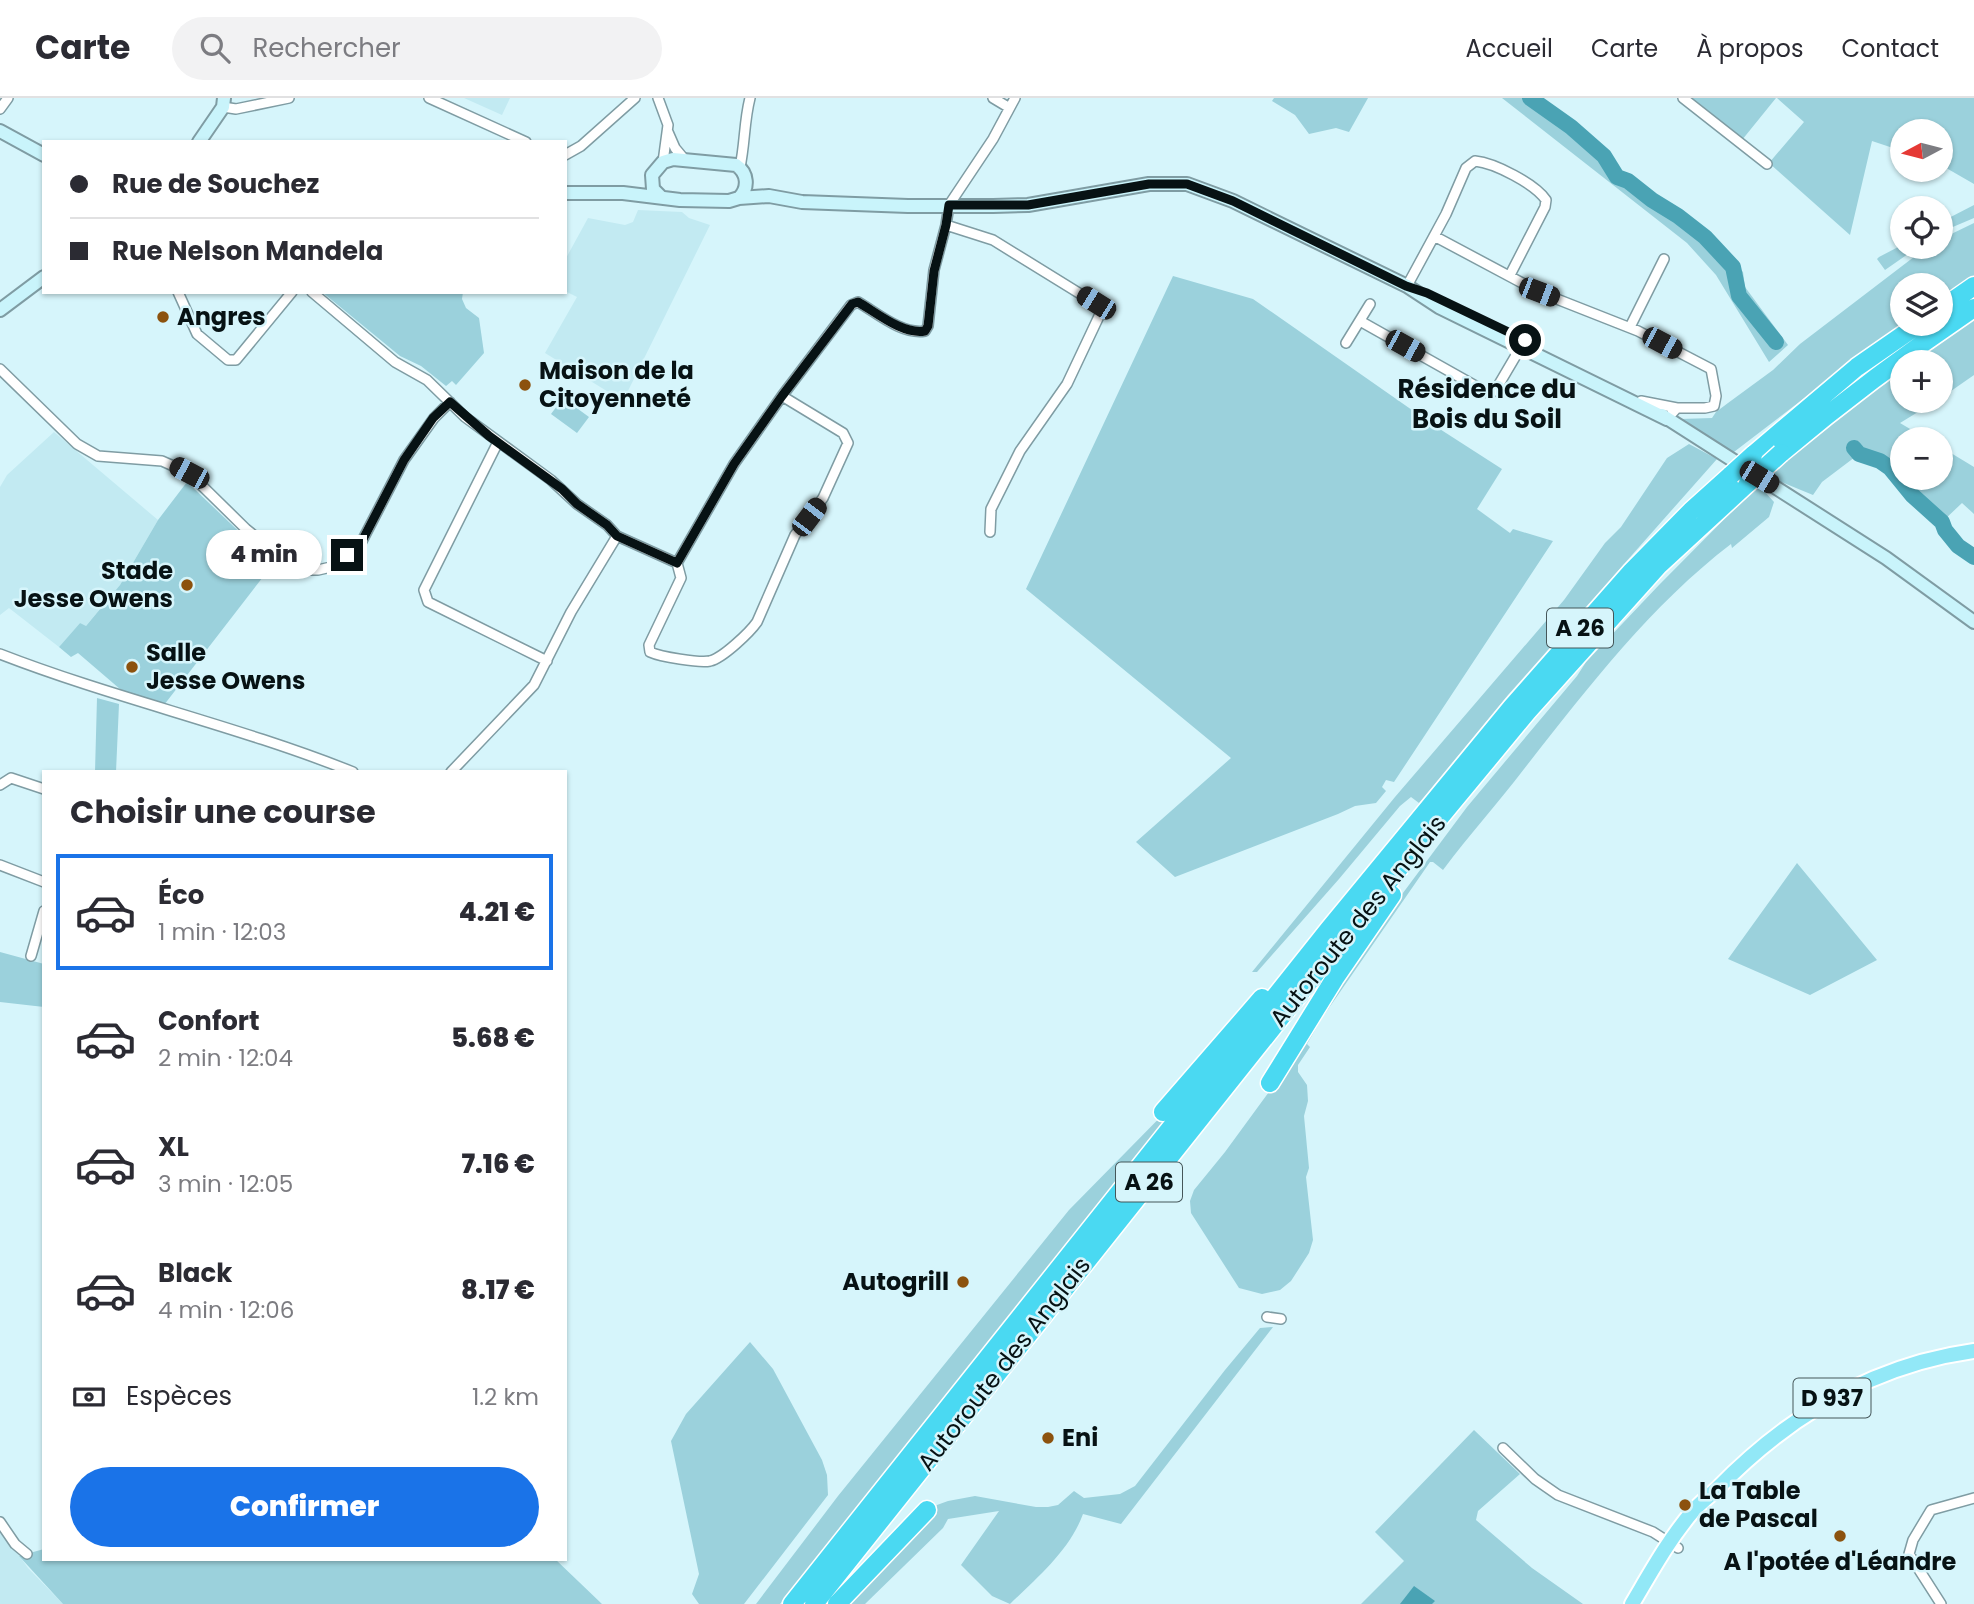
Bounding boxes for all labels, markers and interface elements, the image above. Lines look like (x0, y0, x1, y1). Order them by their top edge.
search box (172, 17, 662, 80)
text: Carte (35, 24, 130, 71)
icon: search (196, 29, 234, 67)
text: Rechercher (252, 30, 401, 66)
text: Accueil (1466, 32, 1553, 65)
text: Carte (1591, 32, 1658, 65)
text: À propos (1696, 32, 1803, 65)
text: Contact (1841, 32, 1939, 65)
north arrow (1890, 119, 1953, 182)
map controls (1890, 119, 1953, 490)
text: Rue de Souchez (112, 166, 319, 202)
button: locate (1890, 196, 1953, 259)
text: Rue Nelson Mandela (112, 233, 383, 269)
button: layers (1890, 273, 1953, 336)
car (1516, 275, 1563, 309)
car (1073, 283, 1120, 323)
place label: Angres (177, 300, 266, 333)
marker: Angres (155, 309, 171, 325)
route start (1509, 324, 1541, 356)
car (1639, 324, 1686, 362)
car (1382, 327, 1429, 365)
button: + (1890, 350, 1953, 413)
place label: Maison de la Citoyenneté (539, 354, 694, 415)
district label: Résidence du Bois du Soil (1398, 371, 1576, 437)
marker: Maison de la Citoyenneté (517, 377, 533, 393)
button: − (1890, 427, 1953, 490)
car (166, 454, 213, 492)
car (1736, 457, 1783, 497)
car (788, 494, 831, 540)
callout: 4 min (207, 531, 322, 580)
text: 4 min (230, 538, 298, 570)
route end (331, 539, 363, 571)
place label: Stade Jesse Owens (14, 554, 173, 615)
marker: Stade Jesse Owens (179, 577, 195, 593)
road number: A 26 (1547, 608, 1613, 648)
place label: Salle Jesse Owens (146, 636, 305, 697)
marker: Salle Jesse Owens (124, 659, 140, 675)
text: Choisir une course (70, 789, 376, 834)
street label: Autoroute des Anglais (1262, 808, 1453, 1034)
text: Éco (158, 877, 204, 913)
icon: car (74, 881, 137, 944)
text: 4.21 € (459, 894, 535, 930)
text: 1 min · 12:03 (158, 916, 286, 948)
text: Confort (158, 1003, 260, 1039)
icon: car (74, 1007, 137, 1070)
text: 5.68 € (451, 1020, 535, 1056)
text: 2 min · 12:04 (158, 1042, 293, 1074)
text: XL (158, 1129, 189, 1165)
icon: car (74, 1133, 137, 1196)
text: 7.16 € (461, 1146, 535, 1182)
road number: A 26 (1116, 1162, 1182, 1202)
text: 3 min · 12:05 (158, 1168, 293, 1200)
street label: Autoroute des Anglais (909, 1250, 1098, 1478)
text: Black (158, 1255, 232, 1291)
icon: car (74, 1259, 137, 1322)
place label: Autogrill (842, 1265, 949, 1298)
text: 8.17 € (461, 1272, 535, 1308)
marker: Autogrill (955, 1274, 971, 1290)
text: 4 min · 12:06 (158, 1294, 294, 1326)
icon: cash (70, 1378, 108, 1416)
text: Espèces (126, 1378, 232, 1414)
road number: D 937 (1794, 1378, 1870, 1418)
text: 1.2 km (472, 1381, 539, 1413)
place label: Eni (1062, 1421, 1098, 1454)
marker: Eni (1040, 1430, 1056, 1446)
button: Confirmer (70, 1467, 539, 1547)
place label: La Table de Pascal (1699, 1474, 1818, 1535)
marker: La Table de Pascal (1677, 1497, 1693, 1513)
marker: A l'potée d'Léandre (1832, 1528, 1848, 1544)
place label: A l'potée d'Léandre (1724, 1545, 1957, 1578)

